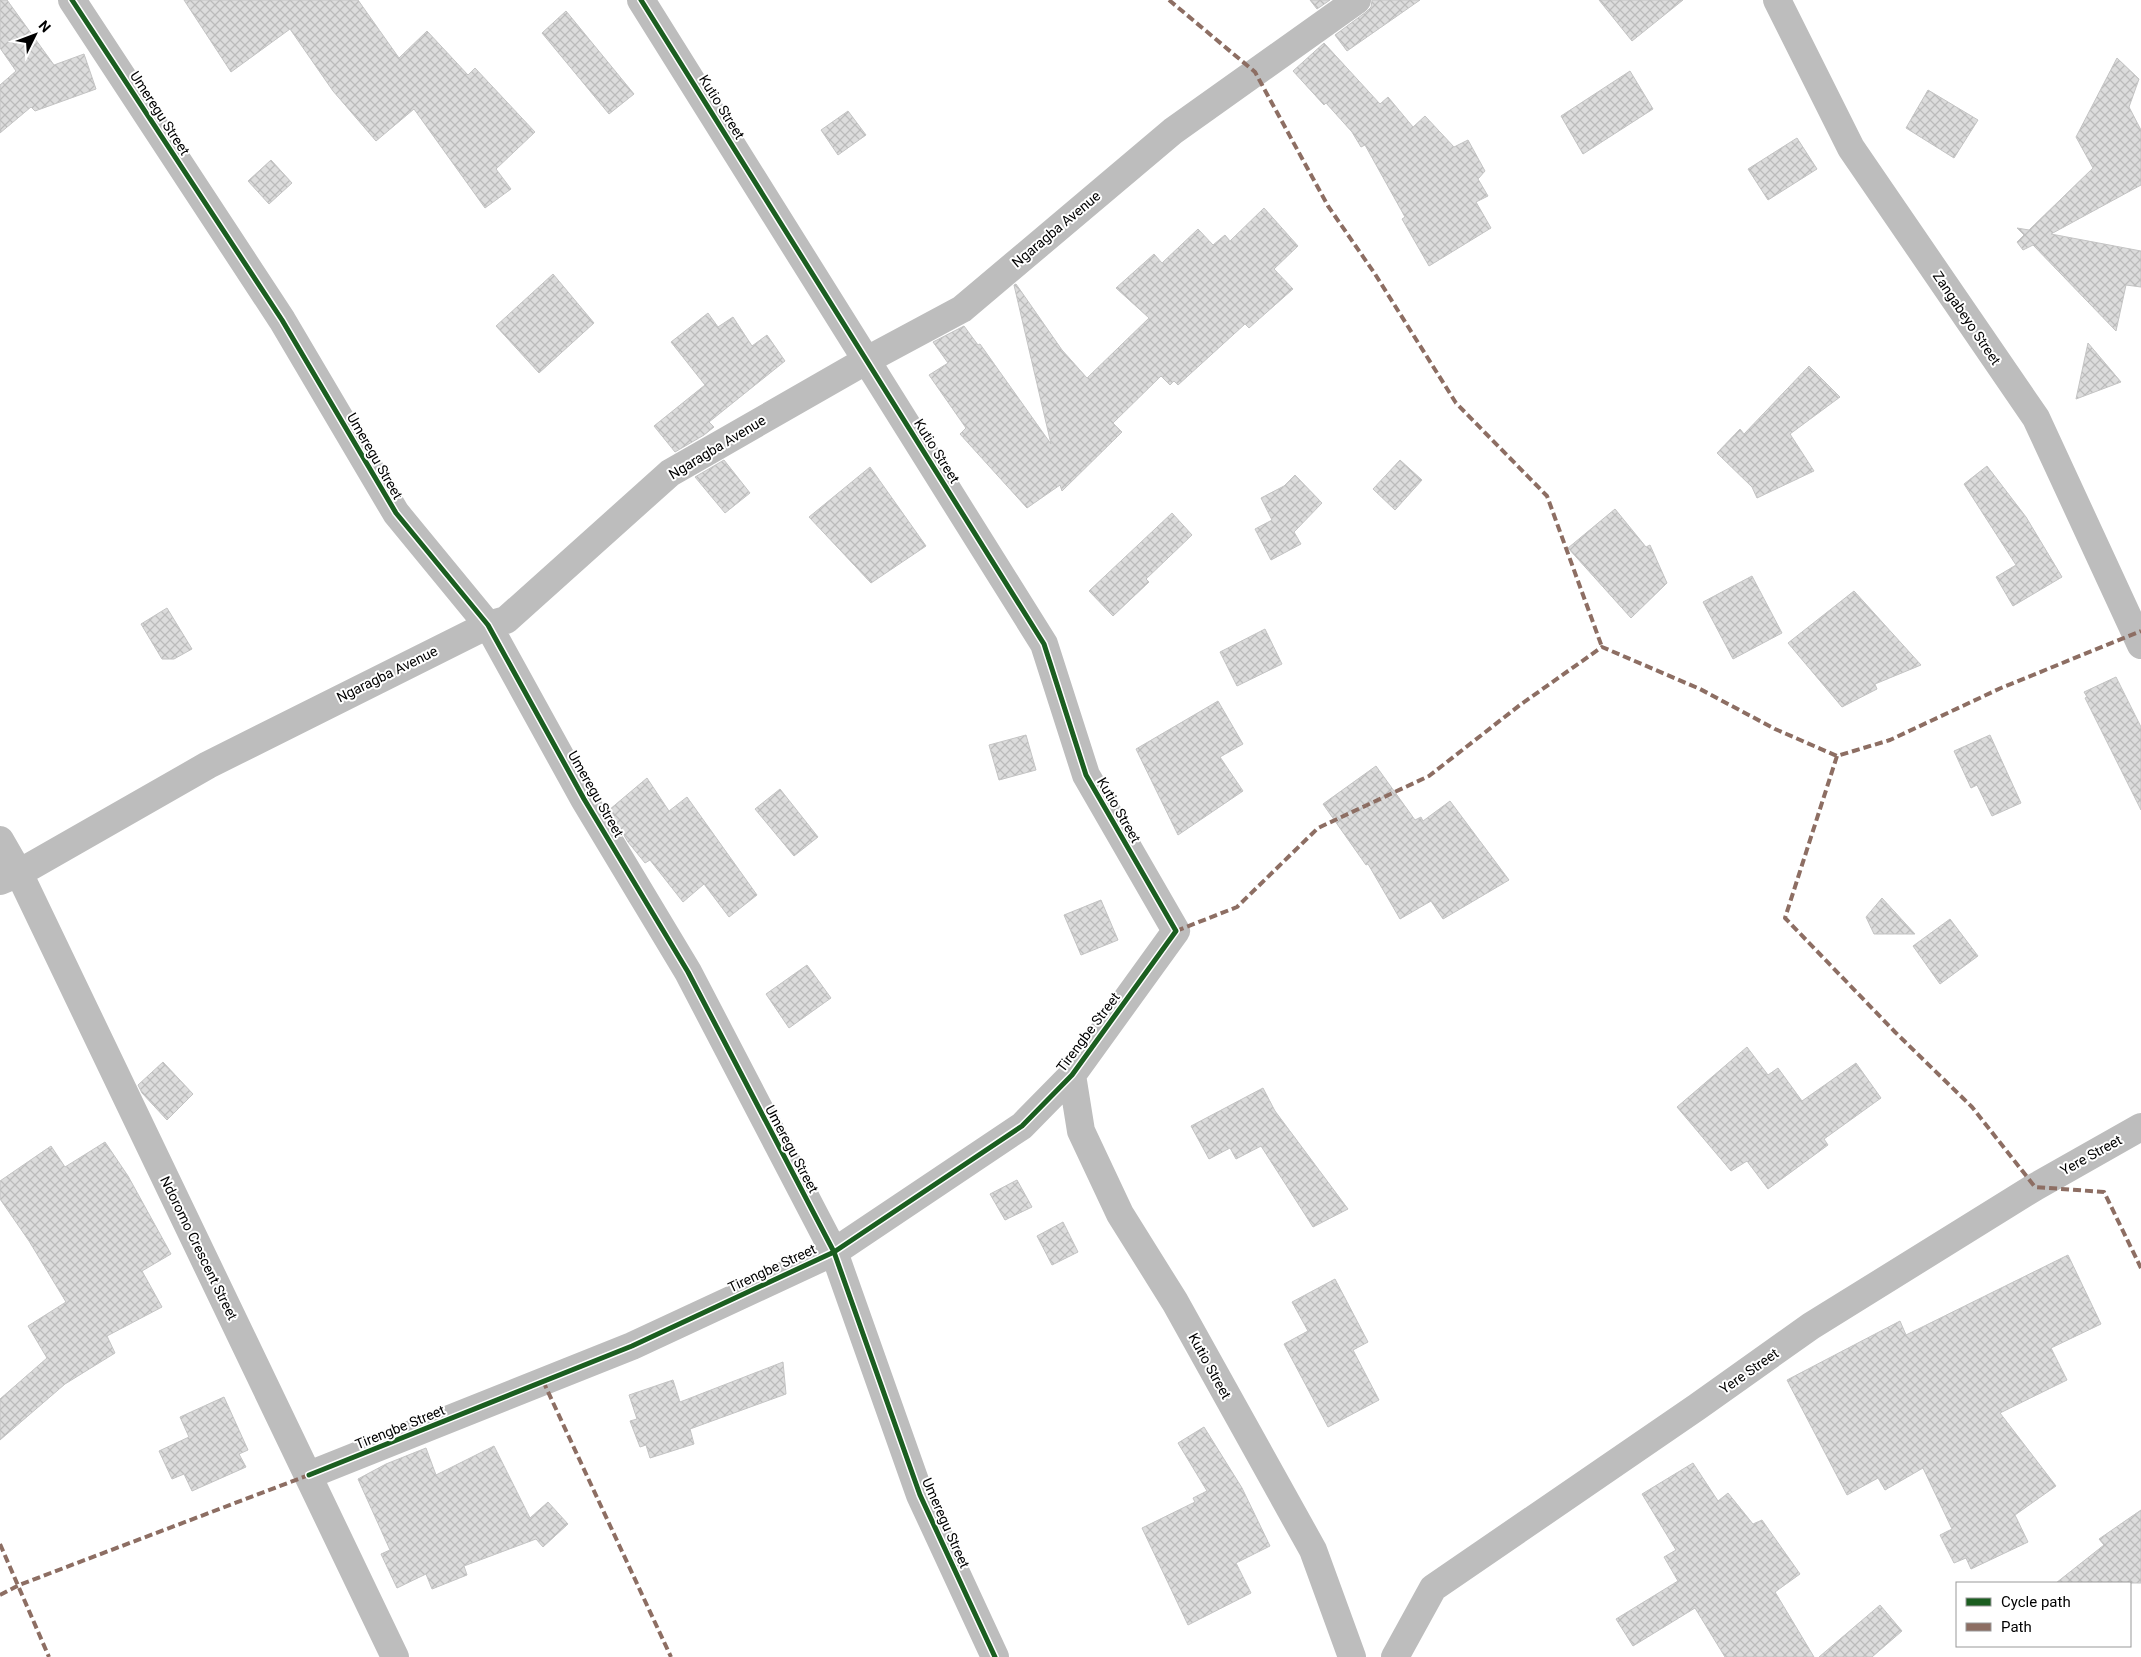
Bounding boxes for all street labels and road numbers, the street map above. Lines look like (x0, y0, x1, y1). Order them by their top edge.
street label: Umeregu Street (127, 68, 193, 158)
street label: Kutio Street (696, 72, 748, 142)
street label: Ngaragba Avenue (1009, 187, 1103, 271)
street label: Zangabeyo Street (1930, 268, 2004, 368)
street label: Umeregu Street (344, 410, 406, 502)
street label: Ngaragba Avenue (666, 412, 768, 482)
street label: Kutio Street (911, 416, 963, 486)
street label: Ngaragba Avenue (334, 643, 440, 705)
street label: Umeregu Street (565, 748, 627, 840)
street label: Kutio Street (1094, 775, 1144, 846)
street label: Tirengbe Street (1053, 989, 1123, 1075)
street label: Umeregu Street (762, 1103, 822, 1196)
street label: Yere Street (2057, 1131, 2125, 1178)
street label: Ndoromo Crescent Street (157, 1173, 241, 1323)
street label: Tirengbe Street (726, 1240, 819, 1295)
street label: Kutio Street (1185, 1330, 1235, 1402)
street label: Yere Street (1717, 1345, 1782, 1397)
street label: Tirengbe Street (353, 1402, 447, 1452)
street label: Umeregu Street (919, 1476, 973, 1571)

